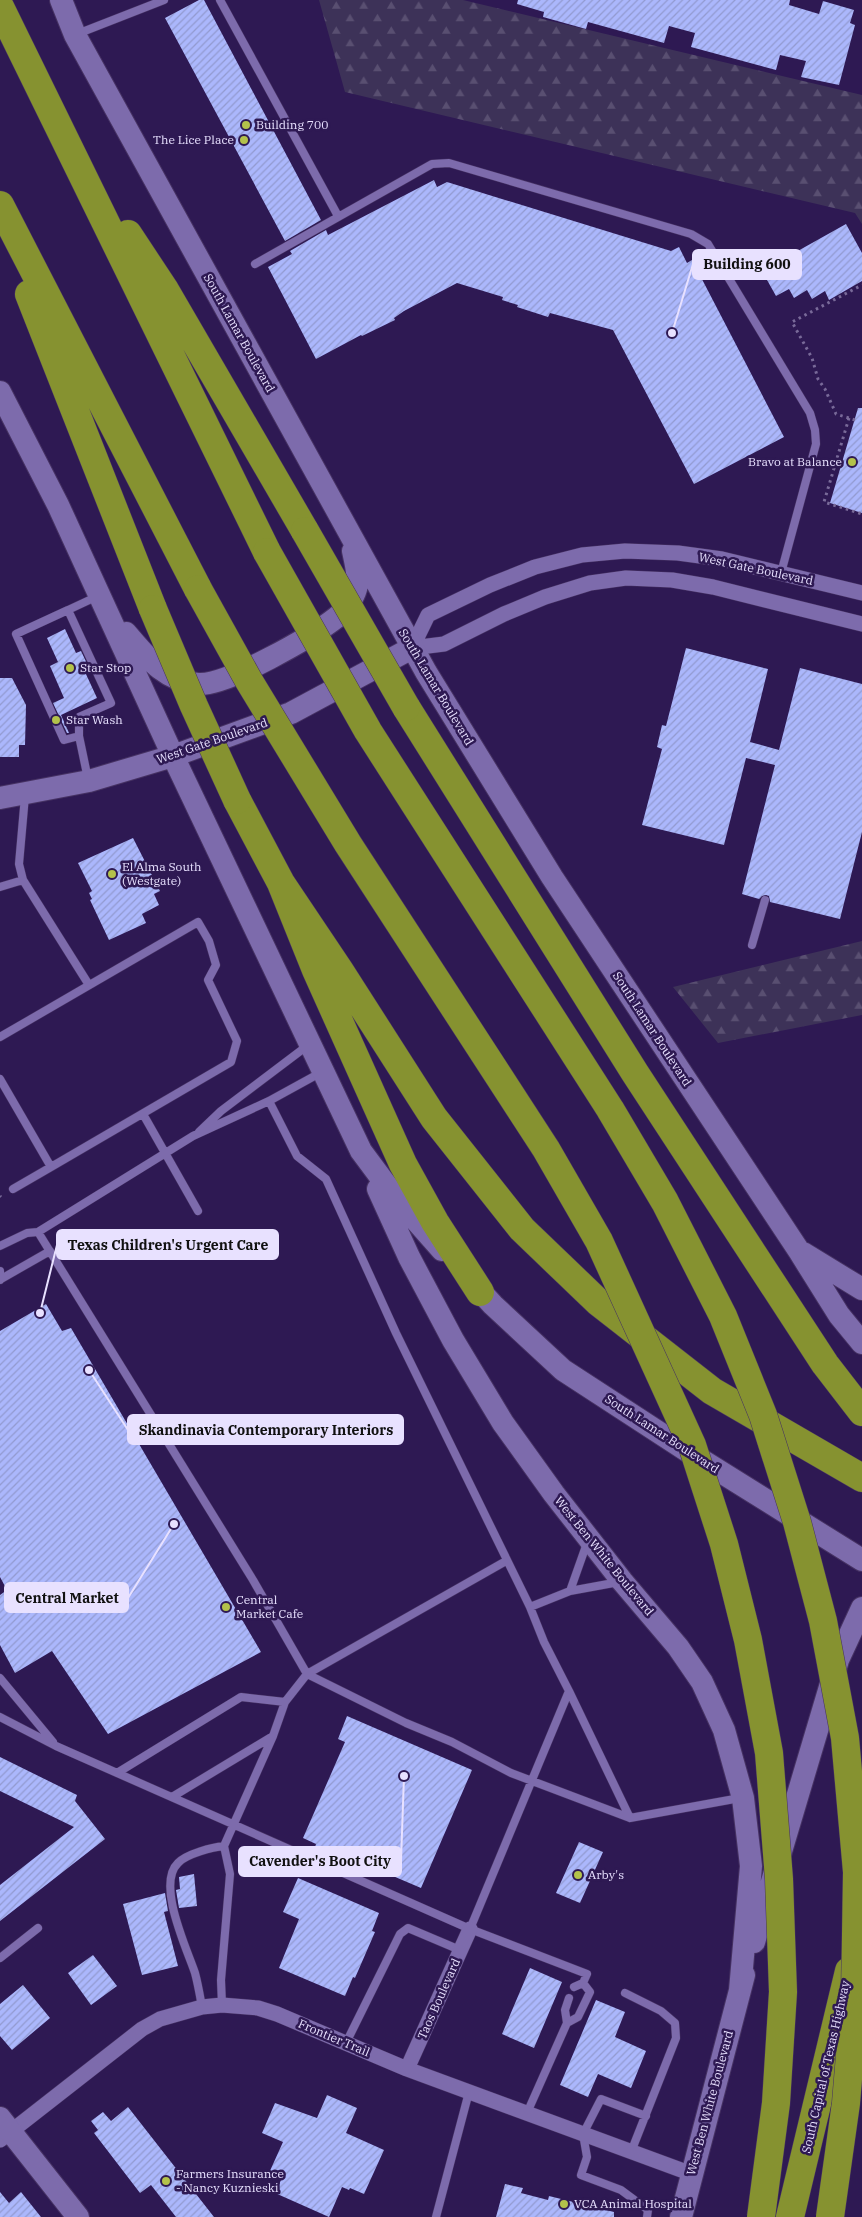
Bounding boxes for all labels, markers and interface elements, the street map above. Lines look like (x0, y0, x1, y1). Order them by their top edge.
place label: Building 700 (256, 117, 328, 132)
marker: Building 700 (240, 119, 252, 131)
place label: The Lice Place (153, 132, 234, 147)
marker: The Lice Place (238, 134, 250, 146)
callout: Building 600 (693, 250, 801, 279)
text: Building 600 (703, 255, 791, 273)
street label: South Lamar Boulevard (201, 271, 278, 395)
place label: Bravo at Balance (748, 454, 842, 469)
marker: Bravo at Balance (846, 456, 858, 468)
street label: West Gate Boulevard (697, 549, 815, 588)
street label: South Lamar Boulevard (396, 626, 477, 748)
place label: Star Stop (80, 660, 131, 675)
marker: Star Stop (64, 662, 76, 674)
place label: Star Wash (66, 712, 123, 727)
marker: Star Wash (50, 714, 62, 726)
street label: West Gate Boulevard (154, 714, 269, 767)
place label: El Alma South (Westgate) (122, 859, 202, 888)
marker: El Alma South (Westgate) (106, 868, 118, 880)
street label: South Lamar Boulevard (610, 969, 695, 1089)
callout: Texas Children's Urgent Care (57, 1230, 278, 1259)
text: Texas Children's Urgent Care (68, 1236, 268, 1254)
street label: South Lamar Boulevard (602, 1391, 722, 1476)
callout: Skandinavia Contemporary Interiors (128, 1415, 403, 1444)
text: Skandinavia Contemporary Interiors (139, 1421, 393, 1439)
street label: West Ben White Boulevard (552, 1493, 657, 1618)
callout: Central Market (5, 1583, 128, 1612)
text: Central Market (15, 1589, 119, 1607)
place label: Central Market Cafe (236, 1592, 303, 1621)
marker: Central Market Cafe (220, 1601, 232, 1613)
callout: Cavender's Boot City (239, 1847, 401, 1876)
text: Cavender's Boot City (249, 1852, 391, 1870)
place label: Arby's (588, 1867, 624, 1882)
marker: Arby's (572, 1869, 584, 1881)
street label: Taos Boulevard (414, 1956, 463, 2042)
street label: South Capital of Texas Highway (798, 1979, 853, 2155)
street label: Frontier Trail (296, 2016, 373, 2060)
street label: West Ben White Boulevard (683, 2029, 736, 2177)
place label: Farmers Insurance - Nancy Kuznieski (176, 2166, 284, 2195)
marker: Farmers Insurance - Nancy Kuznieski (160, 2175, 172, 2187)
place label: VCA Animal Hospital (574, 2196, 692, 2211)
marker: VCA Animal Hospital (558, 2198, 570, 2210)

